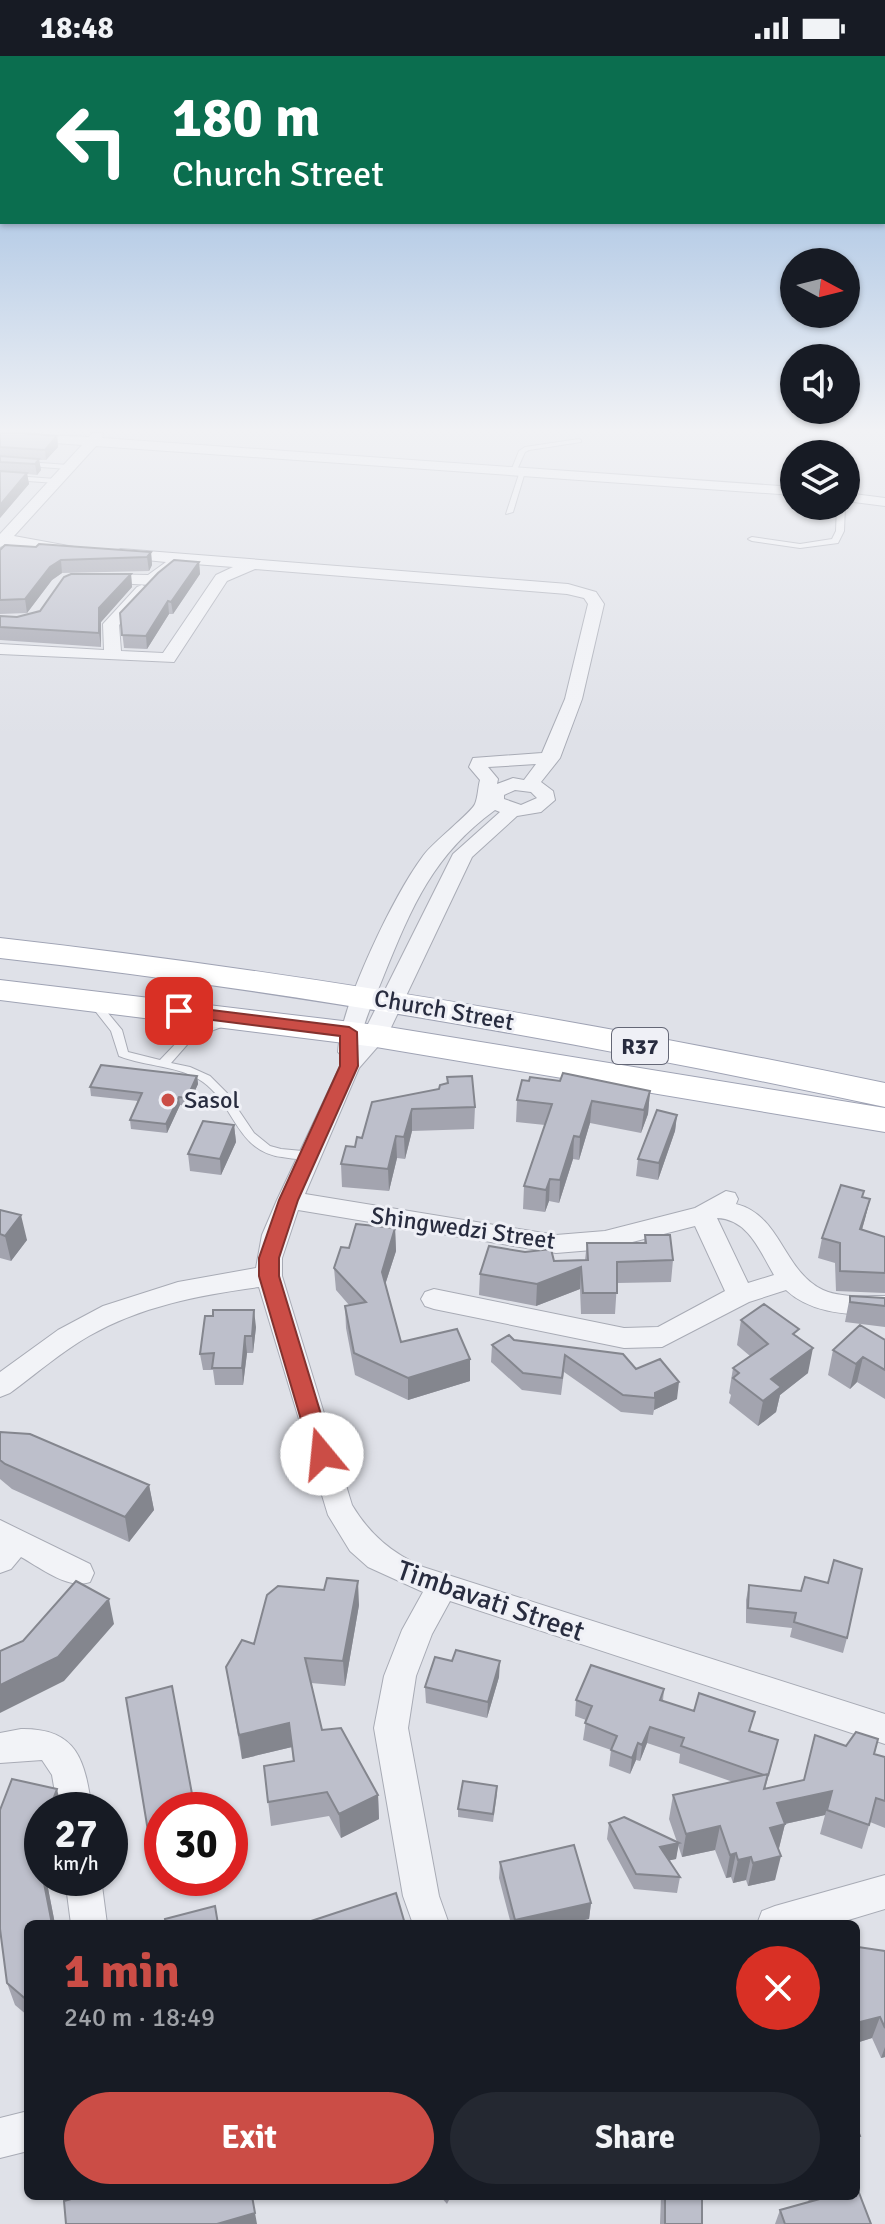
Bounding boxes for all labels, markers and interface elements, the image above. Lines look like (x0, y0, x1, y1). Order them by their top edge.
text: 18:48 (40, 10, 114, 47)
text: 180 m (172, 83, 320, 152)
icon: left (40, 88, 144, 192)
text: Church Street (172, 152, 384, 197)
north arrow (780, 248, 860, 328)
map controls (780, 248, 860, 520)
button: sound (780, 344, 860, 424)
button: layers (780, 440, 860, 520)
pin (145, 977, 213, 1045)
street label: Church Street (372, 983, 516, 1037)
icon: arrive (157, 989, 201, 1033)
road number: R37 (612, 1028, 668, 1064)
place label: Sasol (184, 1085, 240, 1115)
marker: Sasol (159, 1091, 177, 1109)
street label: Shingwedzi Street (369, 1200, 557, 1256)
position arrow (280, 1412, 364, 1496)
street label: Timbavati Street (393, 1553, 589, 1649)
speed limit sign: 30 (144, 1792, 248, 1896)
text: 27 (54, 1809, 98, 1859)
text: km/h (53, 1851, 99, 1876)
text: 1 min (64, 1942, 180, 2001)
button: close (736, 1946, 820, 2030)
text: 240 m · 18:49 (64, 2002, 215, 2034)
button: Exit (64, 2092, 434, 2184)
button: Share (450, 2092, 820, 2184)

